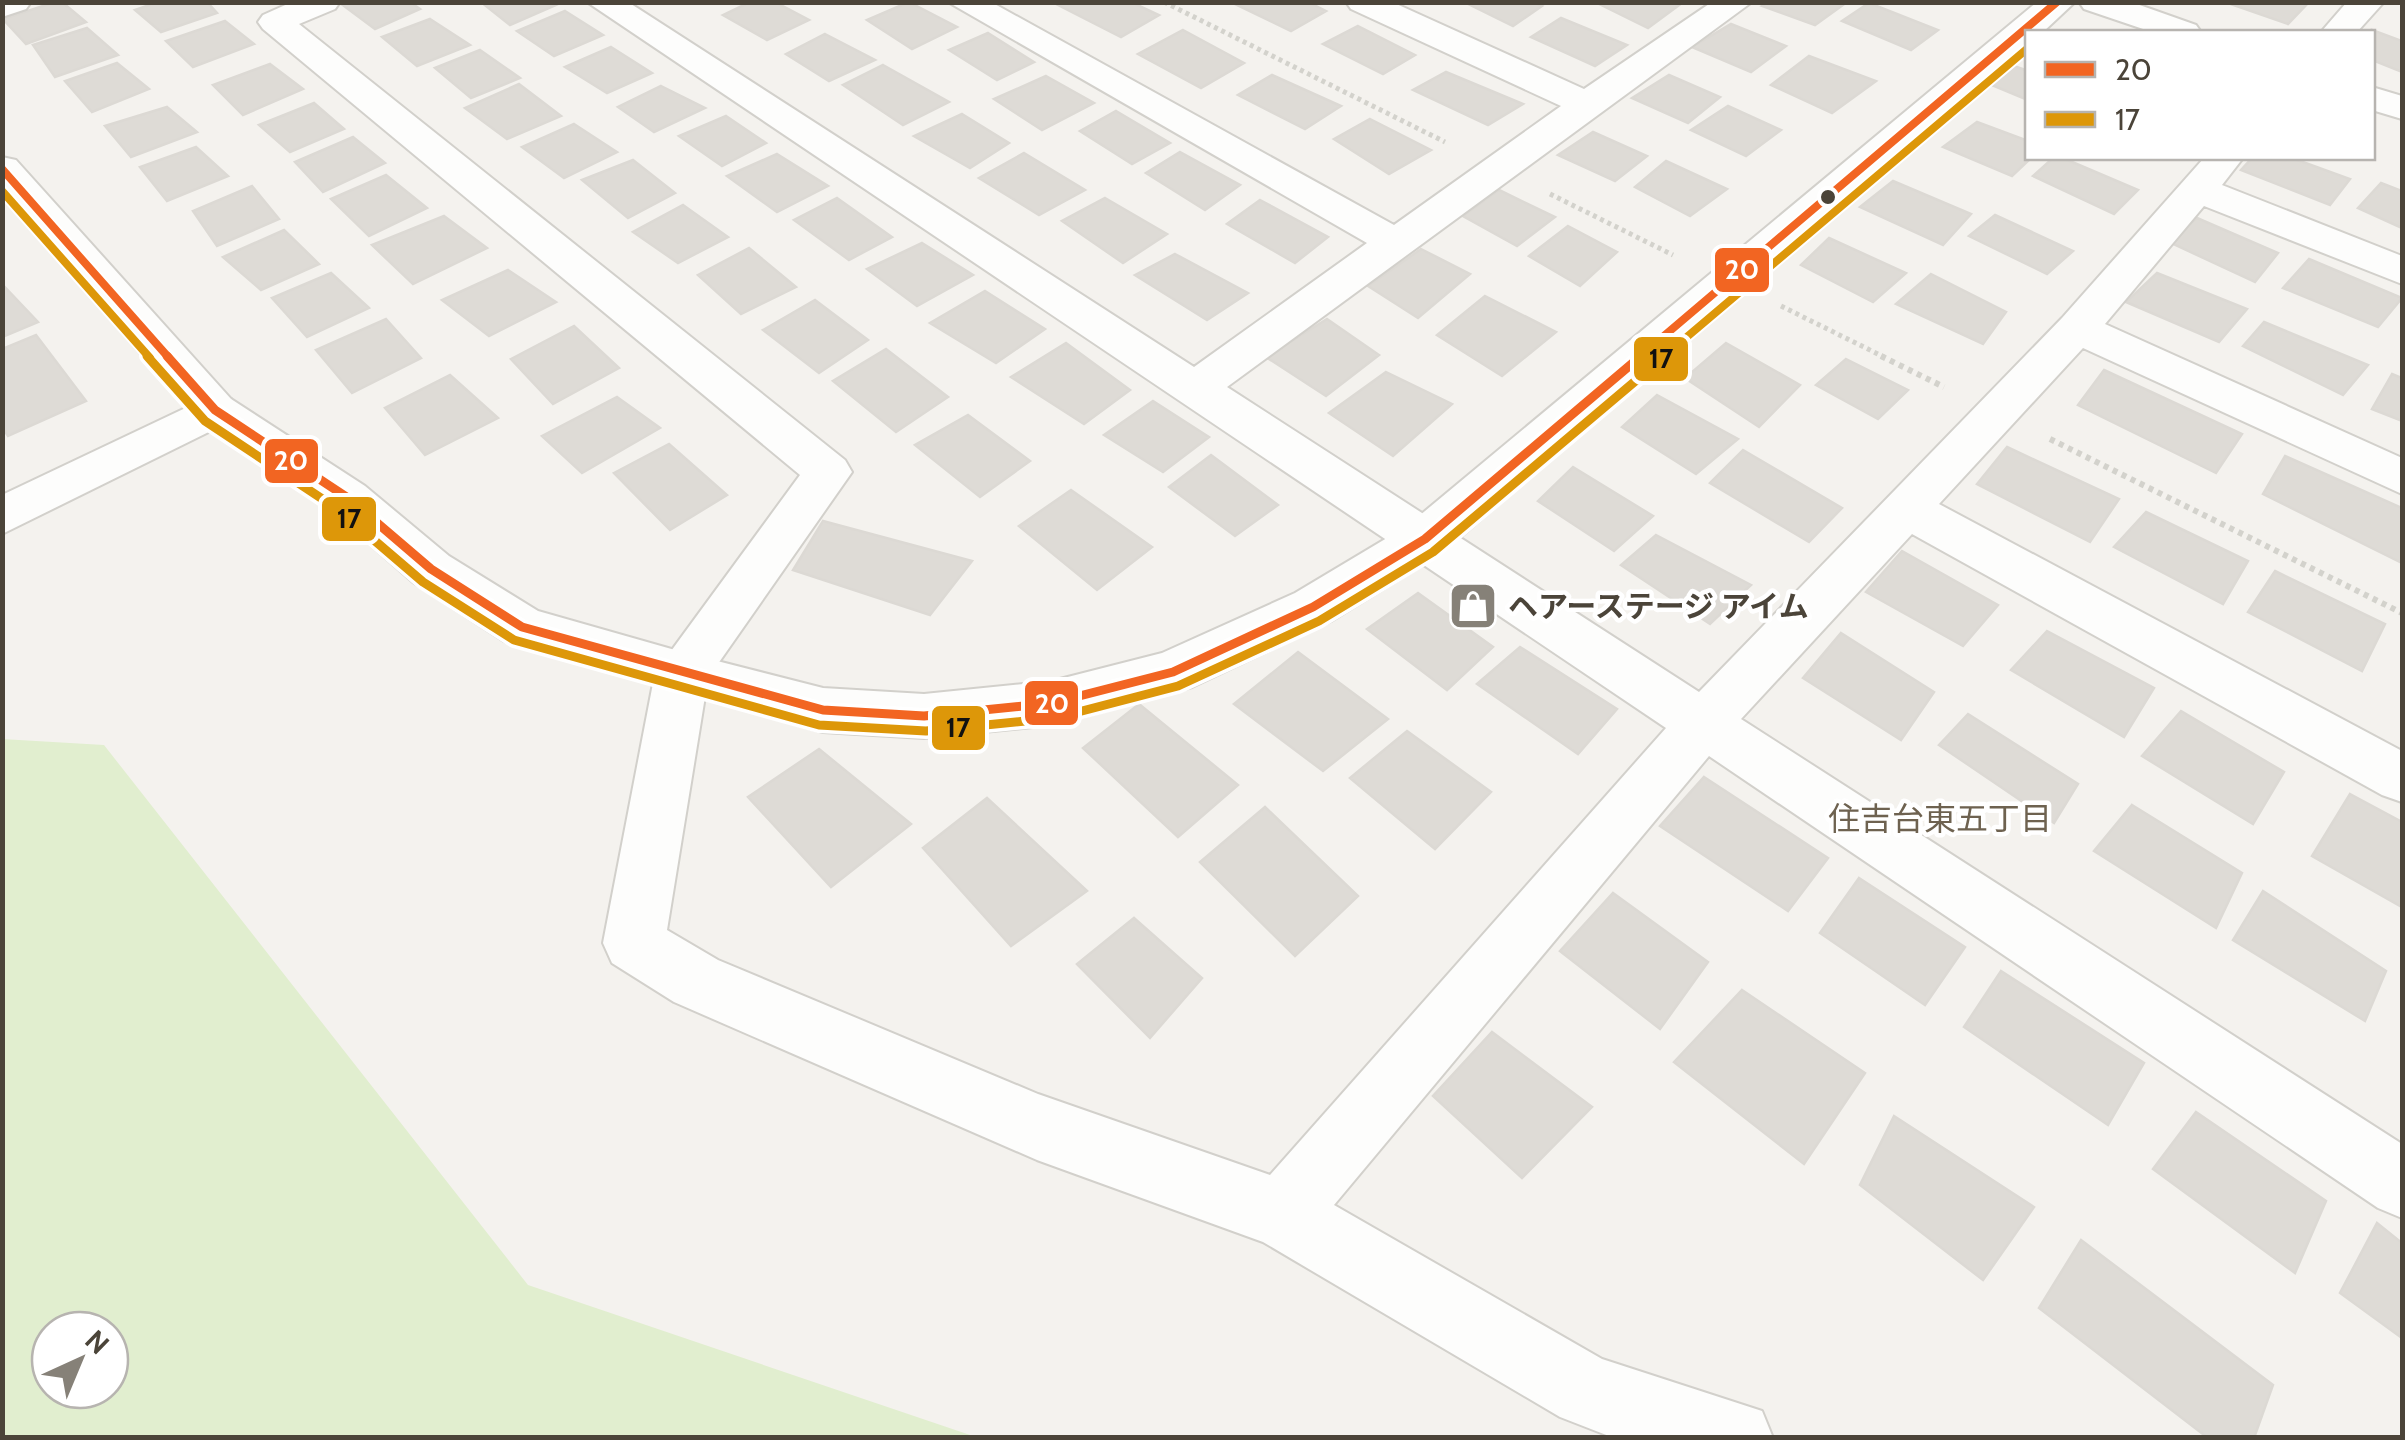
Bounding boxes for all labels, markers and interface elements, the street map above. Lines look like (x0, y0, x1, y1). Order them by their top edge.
legend (2025, 30, 2375, 160)
text: 20 (2115, 51, 2152, 88)
text: 17 (2115, 101, 2140, 138)
unlabelled marker (1818, 187, 1838, 207)
line badge: 20 (1713, 246, 1771, 294)
text: 20 (1725, 252, 1759, 286)
line badge: 17 (1632, 335, 1690, 383)
text: 17 (1649, 341, 1674, 375)
line badge: 20 (263, 437, 320, 485)
text: 20 (274, 443, 308, 477)
line badge: 17 (320, 495, 378, 543)
text: 17 (337, 501, 362, 535)
shop icon: ヘアーステージ アイム (1447, 580, 1499, 632)
place label: ヘアーステージ アイム (1508, 588, 1809, 625)
line badge: 20 (1023, 679, 1080, 727)
text: 20 (1035, 686, 1069, 720)
line badge: 17 (930, 704, 987, 752)
text: 17 (946, 710, 971, 744)
district label: 住吉台東五丁目 (1828, 799, 2052, 838)
north arrow (30, 1310, 130, 1410)
text: N (78, 1323, 116, 1361)

